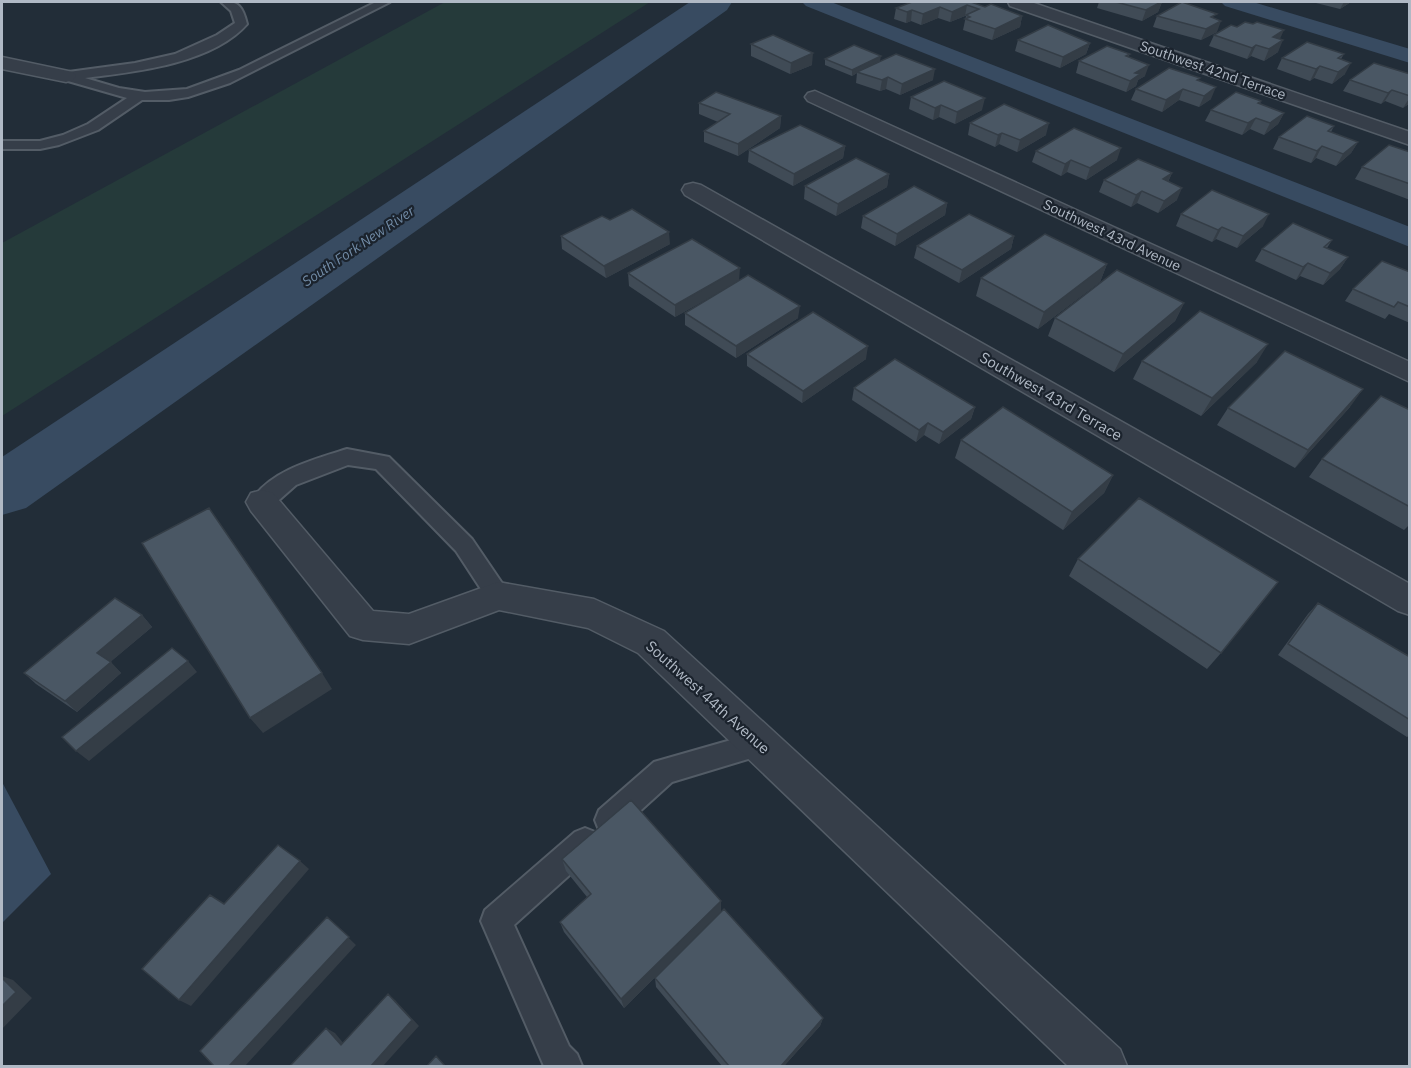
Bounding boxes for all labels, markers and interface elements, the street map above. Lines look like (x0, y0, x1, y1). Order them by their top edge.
street label: Southwest 42nd Terrace (1138, 37, 1289, 104)
street label: Southwest 43rd Avenue (1040, 195, 1184, 275)
water label: South Fork New River (298, 201, 418, 290)
street label: Southwest 43rd Terrace (976, 347, 1126, 445)
street label: Southwest 44th Avenue (642, 636, 774, 758)

